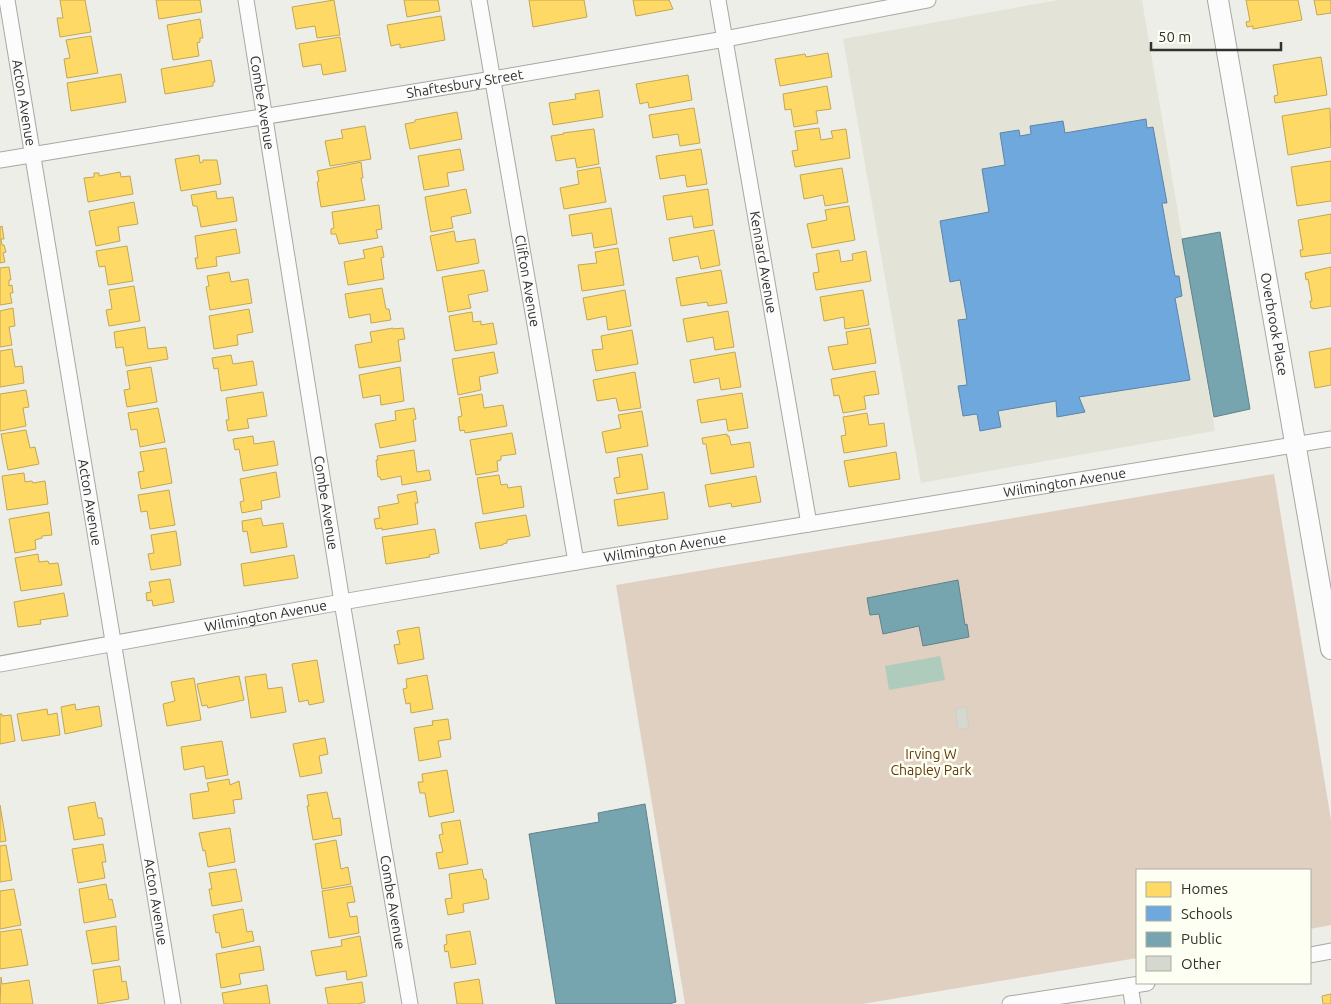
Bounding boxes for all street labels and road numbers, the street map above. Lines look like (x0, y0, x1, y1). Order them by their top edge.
street label: Combe Avenue (247, 54, 278, 151)
street label: Acton Avenue (9, 58, 39, 147)
street label: Shaftesbury Street (405, 66, 525, 101)
street label: Kennard Avenue (747, 210, 780, 314)
street label: Clifton Avenue (512, 234, 543, 328)
street label: Overbrook Place (1258, 271, 1291, 377)
street label: Combe Avenue (311, 454, 342, 551)
street label: Acton Avenue (75, 458, 105, 547)
street label: Wilmington Avenue (1002, 465, 1127, 500)
street label: Wilmington Avenue (602, 530, 727, 565)
street label: Wilmington Avenue (203, 597, 328, 635)
street label: Combe Avenue (377, 854, 409, 950)
street label: Acton Avenue (141, 857, 171, 946)

